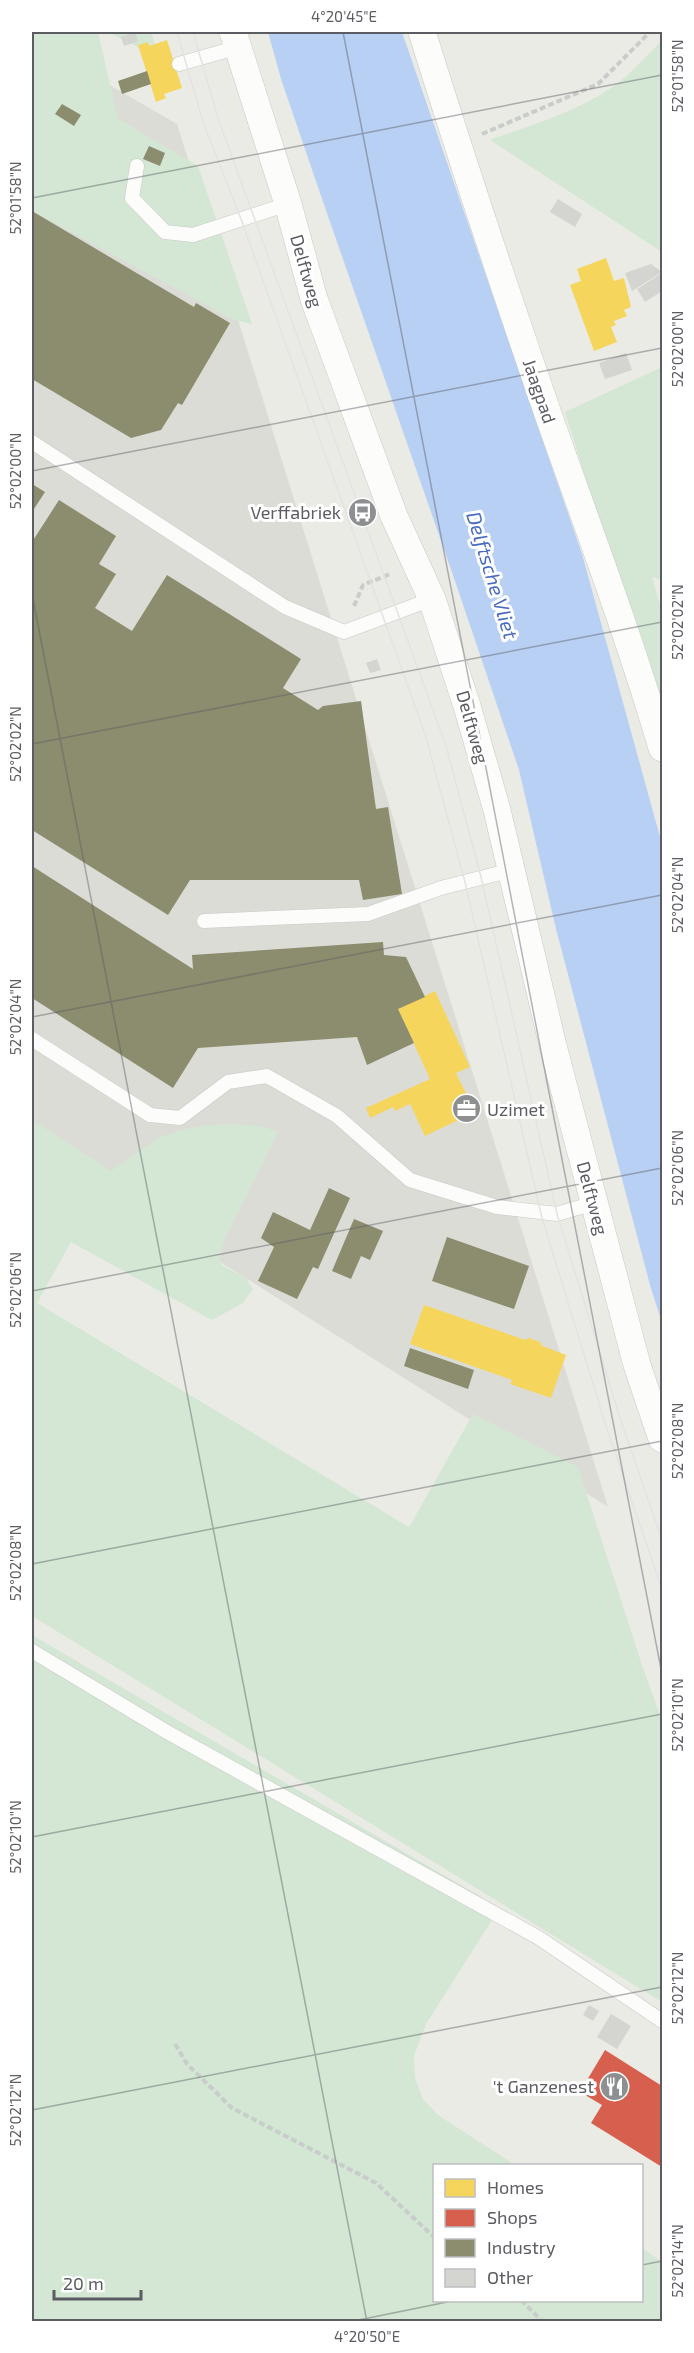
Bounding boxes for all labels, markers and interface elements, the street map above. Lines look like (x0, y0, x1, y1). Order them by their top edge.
text: 4°20'45"E (311, 7, 377, 25)
text: 52°01'58"N (668, 39, 686, 113)
text: 52°01'58"N (6, 161, 24, 235)
street label: Delftweg (286, 232, 328, 310)
text: 52°02'00"N (668, 311, 686, 387)
street label: Jaagpad (519, 356, 561, 426)
text: 52°02'00"N (6, 433, 24, 509)
bus stop icon: Verffabriek (346, 496, 378, 528)
place label: Verffabriek (250, 501, 341, 523)
water label: Delftsche Vliet (462, 508, 524, 642)
text: 52°02'02"N (668, 584, 686, 660)
street label: Delftweg (452, 688, 494, 766)
text: 52°02'02"N (6, 706, 24, 782)
text: 52°02'04"N (668, 857, 686, 933)
text: 52°02'04"N (6, 979, 24, 1055)
office icon: Uzimet (450, 1093, 482, 1125)
place label: Uzimet (487, 1098, 545, 1120)
text: 52°02'06"N (668, 1130, 686, 1206)
street label: Delftweg (573, 1159, 613, 1237)
text: 52°02'06"N (6, 1252, 24, 1328)
text: 52°02'08"N (668, 1403, 686, 1479)
text: 52°02'08"N (6, 1525, 24, 1601)
text: 52°02'10"N (668, 1678, 686, 1752)
text: 52°02'10"N (6, 1800, 24, 1874)
text: 52°02'12"N (668, 1952, 686, 2024)
restaurant icon: 't Ganzenest (599, 2070, 631, 2102)
text: 52°02'12"N (6, 2074, 24, 2146)
place label: 't Ganzenest (493, 2075, 594, 2097)
legend (433, 2164, 643, 2302)
text: Homes (487, 2176, 544, 2198)
text: Shops (487, 2206, 537, 2228)
text: 52°02'14"N (668, 2224, 686, 2298)
text: Industry (487, 2236, 556, 2258)
scale bar (54, 2263, 141, 2301)
text: Other (487, 2266, 533, 2288)
text: 20 m (63, 2272, 104, 2294)
text: 4°20'50"E (334, 2327, 400, 2345)

